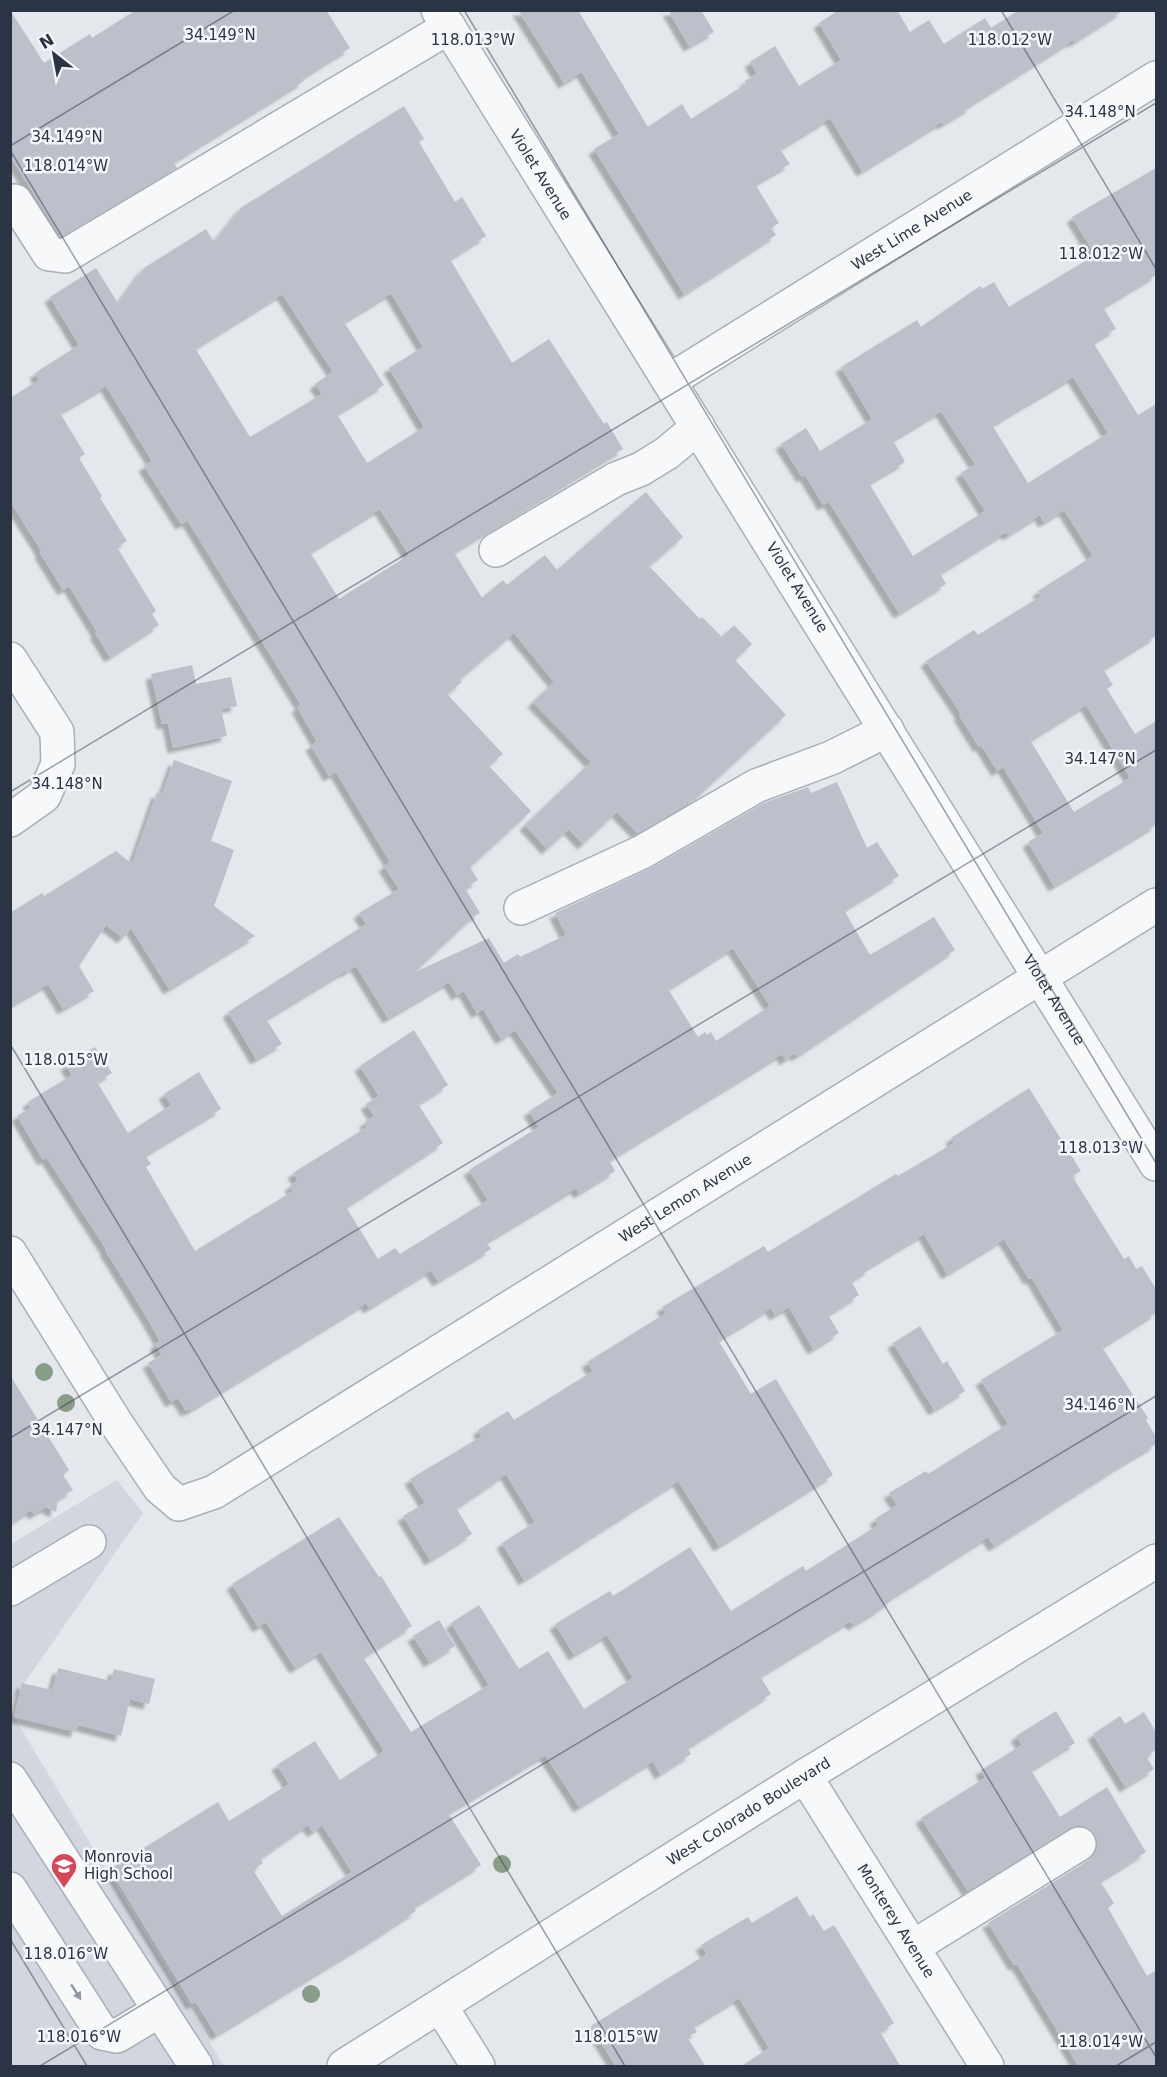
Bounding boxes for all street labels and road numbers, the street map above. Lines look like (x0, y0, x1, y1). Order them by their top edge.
street label: Violet Avenue (506, 126, 575, 223)
street label: West Lime Avenue (848, 186, 975, 274)
street label: Violet Avenue (762, 539, 832, 636)
street label: Violet Avenue (1019, 951, 1089, 1049)
street label: West Lemon Avenue (616, 1150, 755, 1246)
street label: West Colorado Boulevard (664, 1754, 834, 1870)
street label: Monterey Avenue (853, 1860, 938, 1981)

